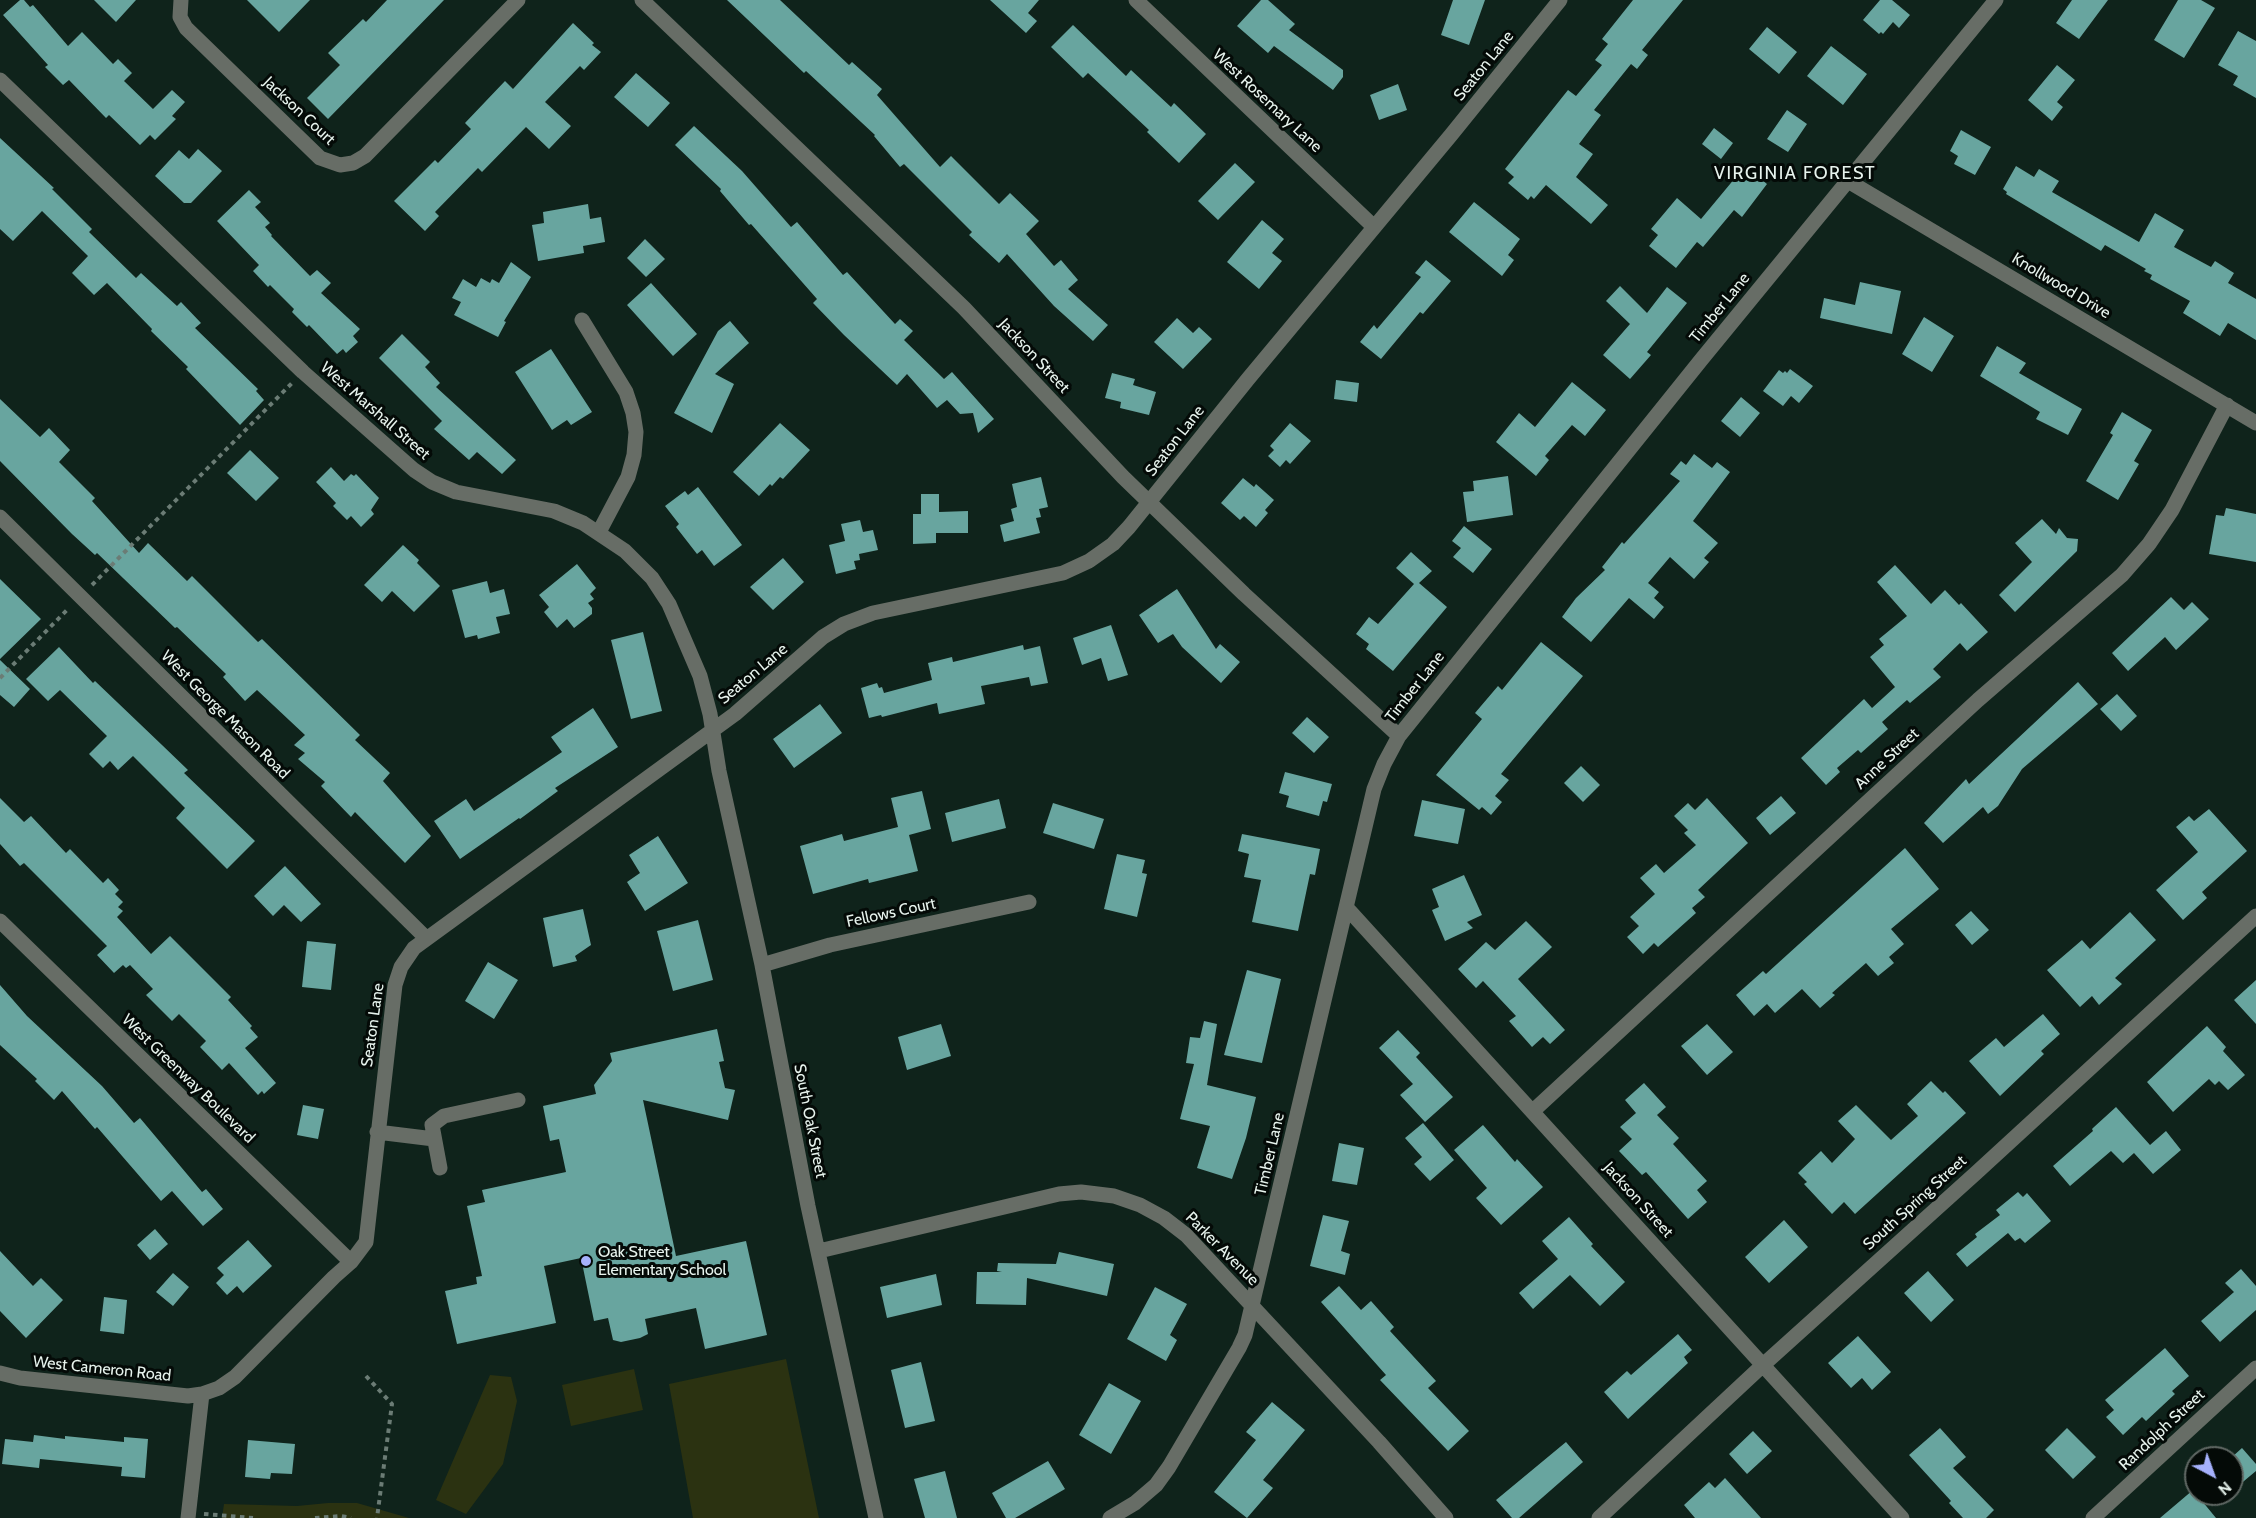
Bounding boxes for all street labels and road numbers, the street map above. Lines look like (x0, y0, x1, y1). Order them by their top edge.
street label: Seaton Lane (1450, 27, 1518, 105)
street label: West Rosemary Lane (1208, 45, 1326, 157)
street label: Jackson Court (259, 73, 339, 149)
street label: Knollwood Drive (2008, 249, 2114, 323)
street label: Timber Lane (1686, 269, 1754, 347)
street label: Jackson Street (995, 315, 1073, 397)
street label: West Marshall Street (316, 358, 434, 464)
street label: Seaton Lane (1141, 402, 1209, 480)
street label: Seaton Lane (714, 639, 792, 709)
street label: West George Mason Road (157, 647, 293, 783)
street label: Timber Lane (1381, 648, 1449, 726)
street label: Anne Street (1851, 724, 1923, 794)
street label: Fellows Court (844, 894, 938, 932)
street label: Seaton Lane (358, 982, 388, 1068)
street label: West Greenway Boulevard (118, 1010, 258, 1148)
street label: South Oak Street (790, 1062, 830, 1180)
street label: Timber Lane (1251, 1111, 1289, 1197)
street label: South Spring Street (1859, 1152, 1971, 1254)
street label: Jackson Street (1599, 1158, 1677, 1242)
street label: Parker Avenue (1181, 1208, 1263, 1290)
street label: West Cameron Road (32, 1352, 172, 1386)
street label: Randolph Street (2115, 1385, 2209, 1475)

